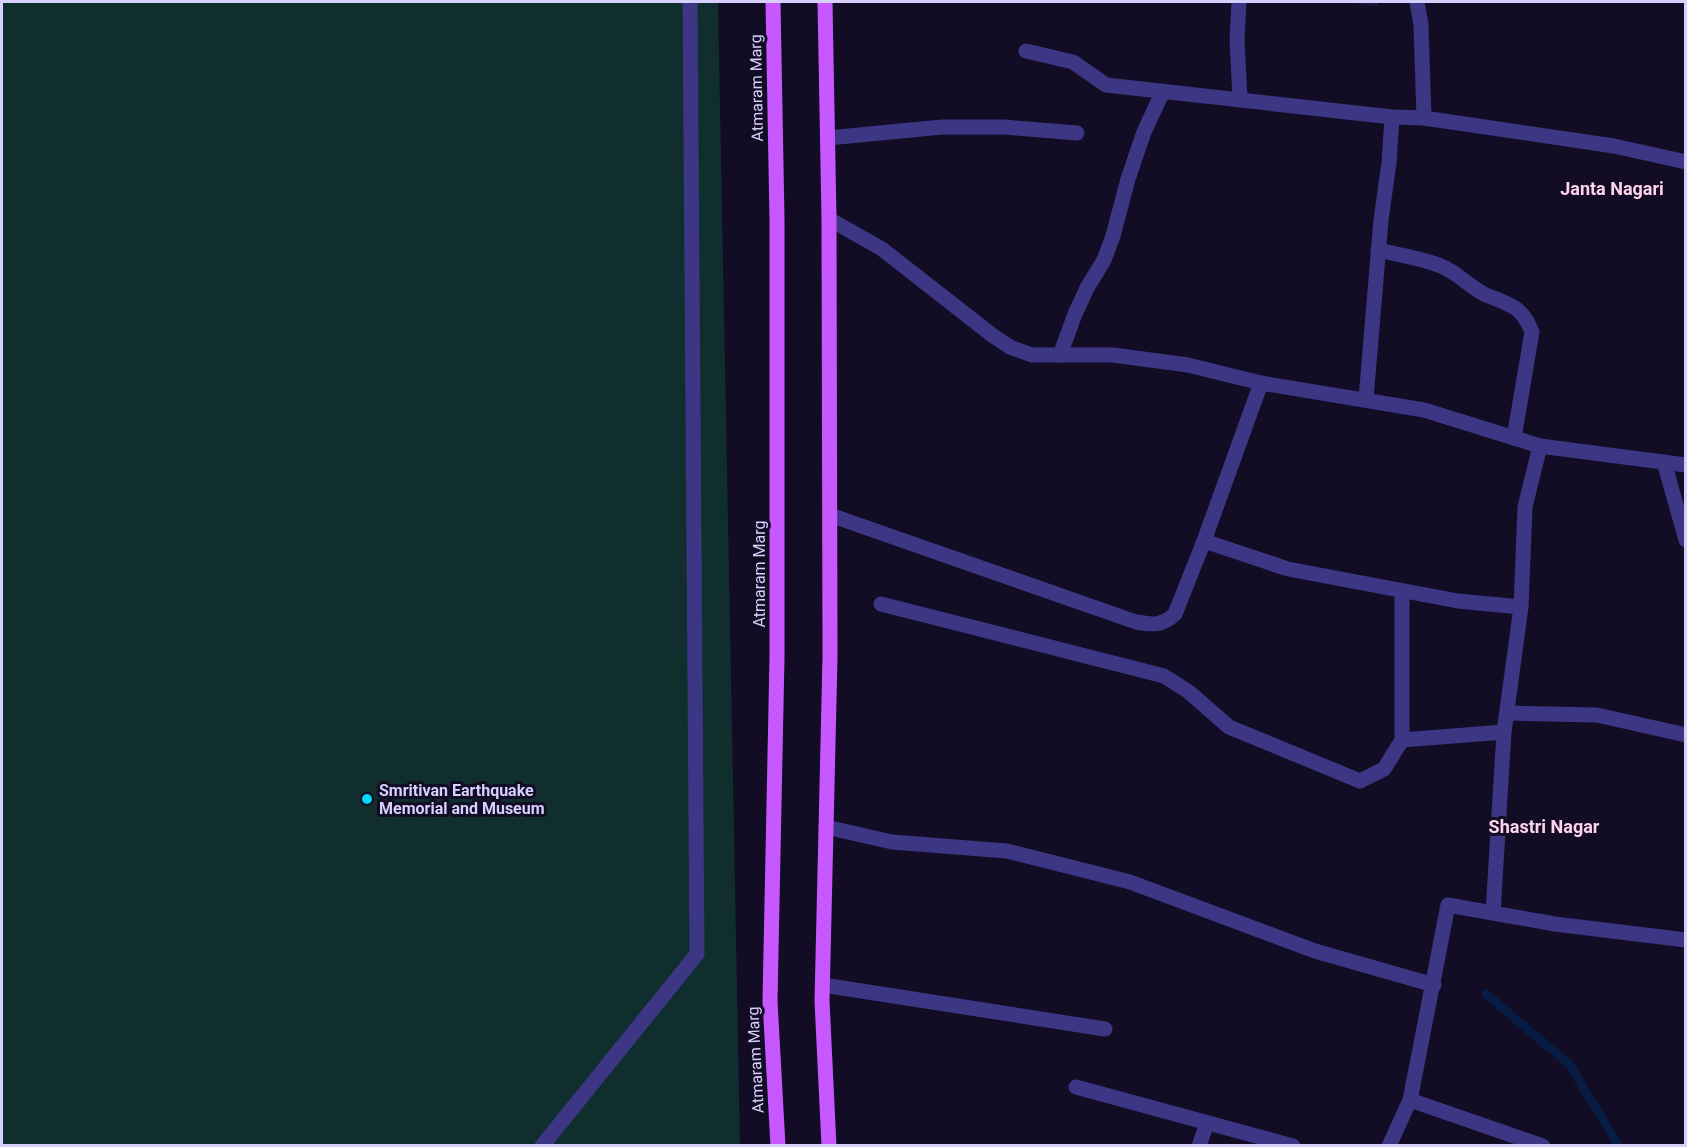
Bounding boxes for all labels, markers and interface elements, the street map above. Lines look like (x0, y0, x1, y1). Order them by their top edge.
street label: Atmaram Marg (746, 34, 767, 142)
district label: Janta Nagari (1560, 178, 1664, 199)
street label: Atmaram Marg (750, 520, 769, 628)
place label: Smritivan Earthquake Memorial and Museum (379, 781, 545, 818)
marker: Smritivan Earthquake Memorial and Museum (360, 792, 374, 806)
district label: Shastri Nagar (1489, 816, 1600, 837)
street label: Atmaram Marg (743, 1006, 768, 1114)

